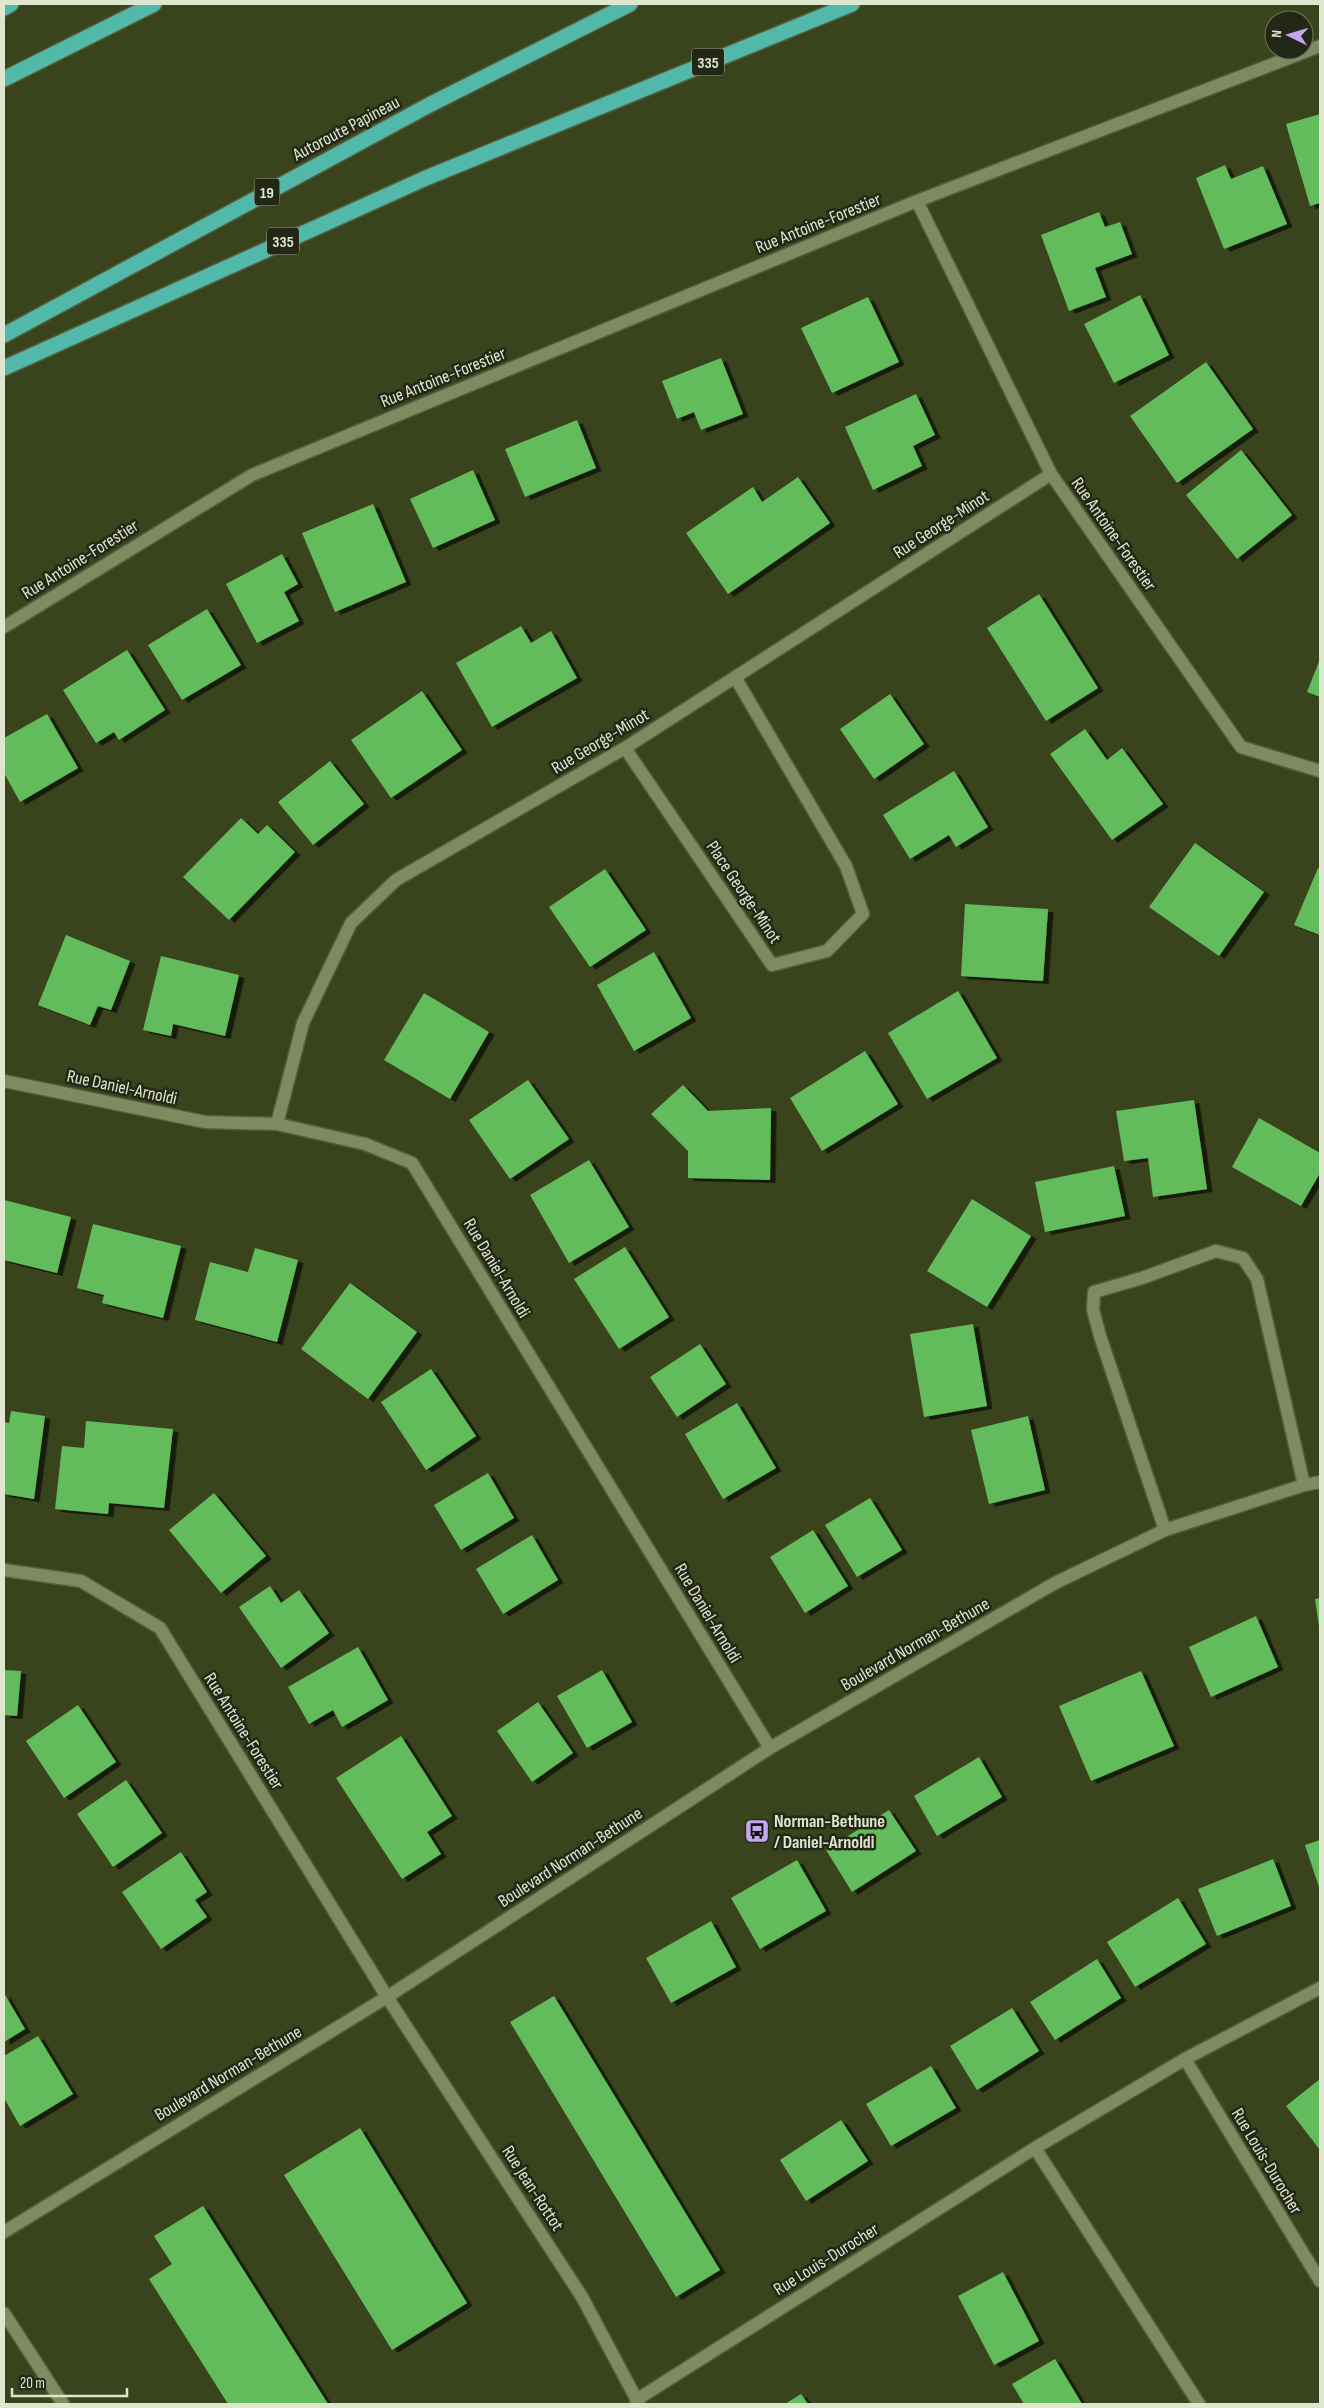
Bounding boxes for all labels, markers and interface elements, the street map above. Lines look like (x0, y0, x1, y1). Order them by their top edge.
north arrow (1264, 10, 1314, 60)
text: N (1268, 29, 1285, 38)
road number: 335 (692, 48, 724, 76)
street label: Autoroute Papineau (288, 92, 403, 166)
road number: 19 (254, 178, 280, 206)
street label: Rue Antoine-Forestier (752, 189, 884, 258)
road number: 335 (267, 228, 299, 255)
street label: Rue Antoine-Forestier (377, 343, 509, 412)
street label: Rue Antoine-Forestier (1067, 474, 1160, 595)
street label: Rue George-Minot (889, 485, 994, 563)
street label: Rue Antoine-Forestier (18, 515, 142, 604)
street label: Rue George-Minot (548, 704, 653, 779)
street label: Place George-Minot (702, 837, 786, 948)
street label: Rue Daniel-Arnoldi (65, 1066, 179, 1109)
street label: Rue Daniel-Arnoldi (459, 1215, 534, 1322)
street label: Rue Daniel-Arnoldi (670, 1560, 745, 1667)
street label: Boulevard Norman-Bethune (837, 1593, 993, 1695)
street label: Rue Antoine-Forestier (199, 1669, 288, 1793)
street label: Boulevard Norman-Bethune (494, 1803, 646, 1912)
place label: Norman-Bethune / Daniel-Arnoldi (774, 1811, 885, 1853)
bus stop icon: Norman-Bethune / Daniel-Arnoldi (744, 1818, 770, 1844)
street label: Boulevard Norman-Bethune (151, 2021, 306, 2126)
street label: Rue Louis-Durocher (1227, 2104, 1306, 2218)
street label: Rue Jean-Rottot (497, 2142, 568, 2235)
street label: Rue Louis-Durocher (770, 2219, 883, 2300)
scale bar (12, 2366, 128, 2398)
text: 20 m (20, 2374, 45, 2393)

